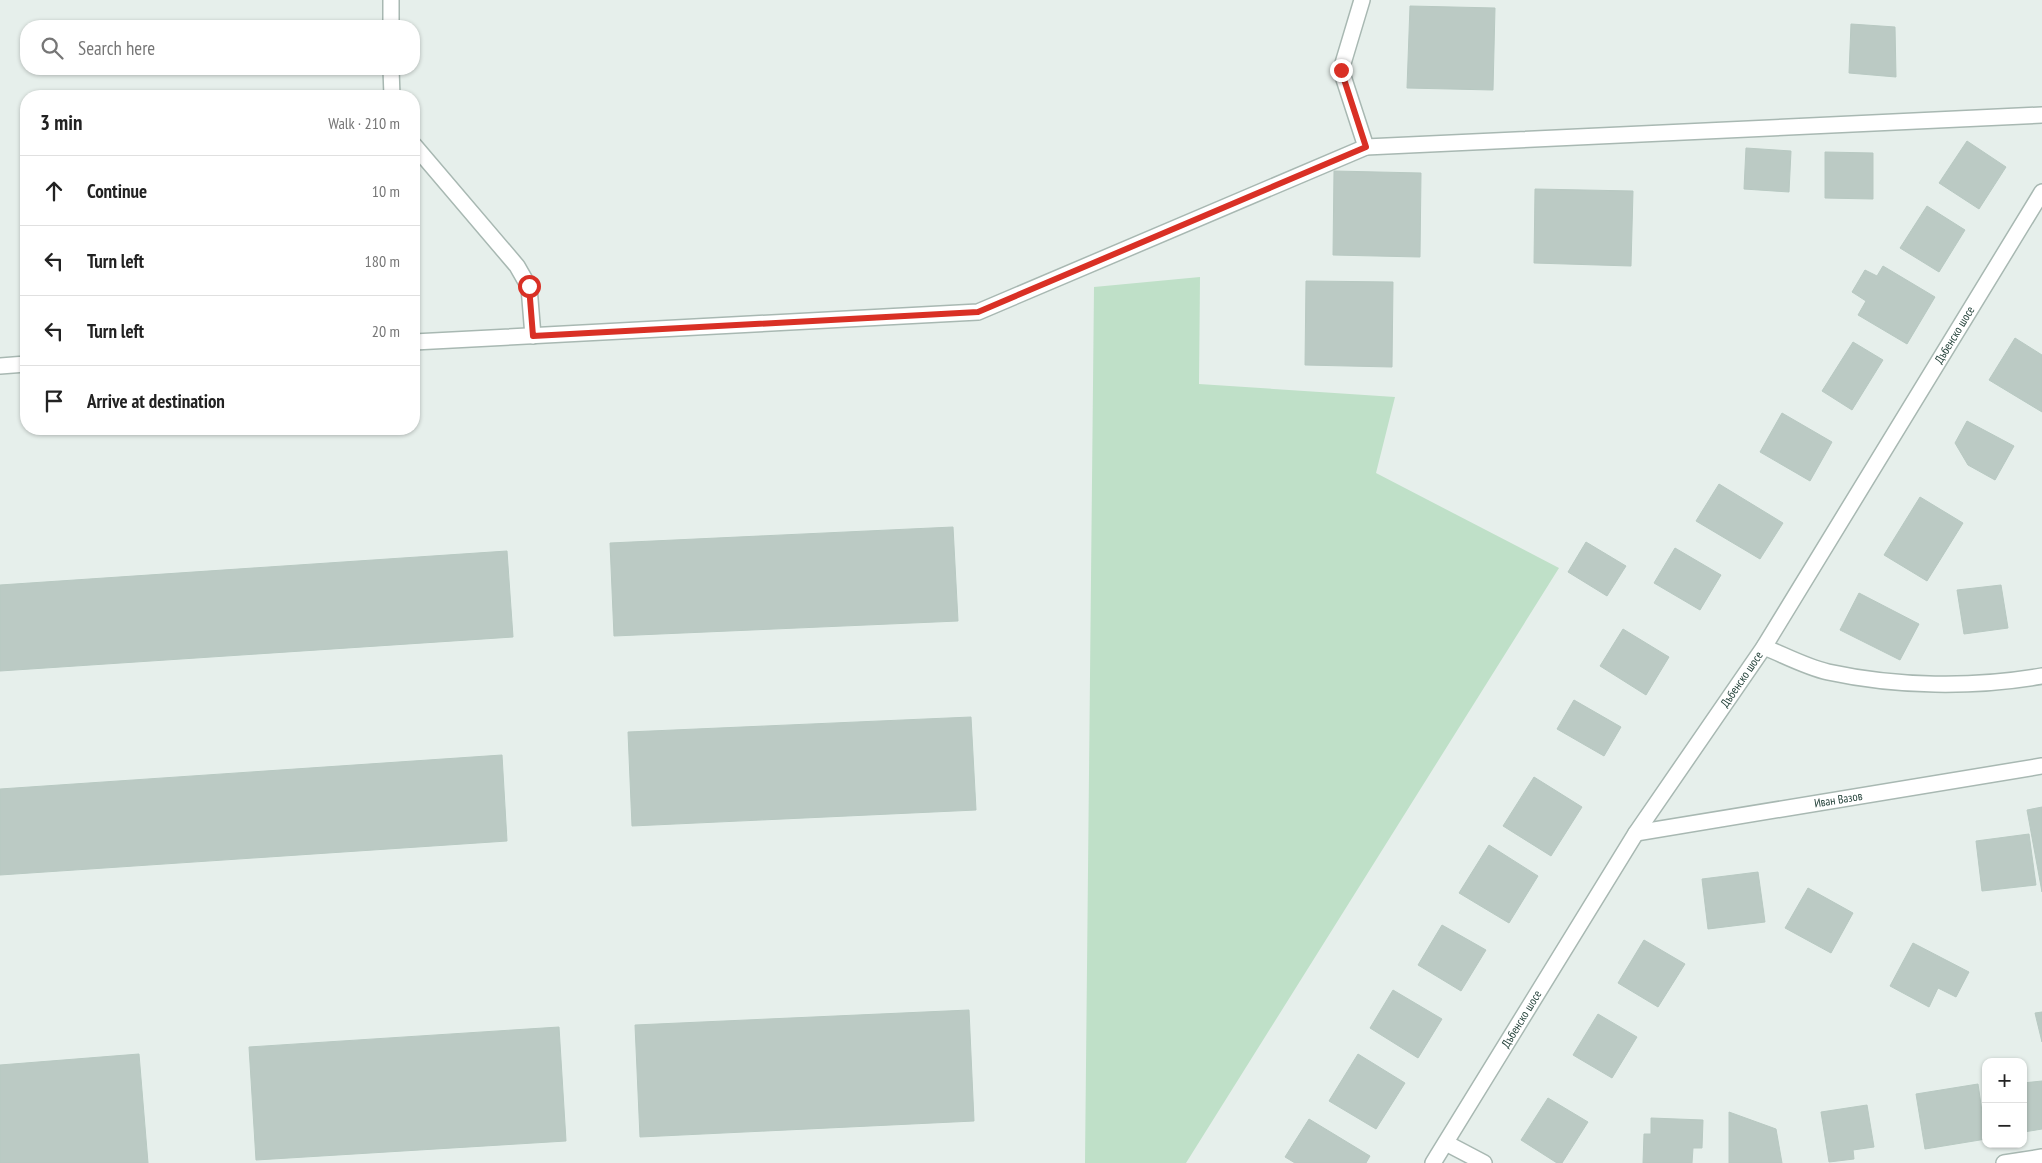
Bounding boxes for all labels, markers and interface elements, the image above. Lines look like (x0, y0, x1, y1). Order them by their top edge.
search box (20, 20, 420, 75)
icon: search (38, 34, 66, 62)
text: Search here (78, 36, 155, 60)
route end (1330, 59, 1353, 82)
text: 3 min (40, 109, 82, 136)
text: Walk · 210 m (328, 113, 400, 133)
icon: ahead (40, 177, 68, 205)
text: Continue (87, 179, 147, 203)
text: 10 m (372, 181, 400, 201)
icon: left (40, 247, 68, 275)
text: Turn left (87, 249, 144, 273)
text: 180 m (365, 251, 400, 271)
route start (518, 275, 541, 298)
street label: Дъбенско шосе (1931, 303, 1978, 366)
icon: left (40, 317, 68, 345)
text: Turn left (87, 319, 144, 343)
text: 20 m (372, 321, 400, 341)
icon: arrive (40, 387, 68, 415)
text: Arrive at destination (87, 389, 225, 413)
street label: Дъбенско шосе (1717, 648, 1766, 710)
street label: Иван Вазов (1813, 788, 1864, 810)
street label: Дъбенско шосе (1498, 987, 1544, 1050)
map controls (1982, 1058, 2027, 1148)
button: + (1982, 1058, 2027, 1103)
button: − (1982, 1103, 2027, 1148)

